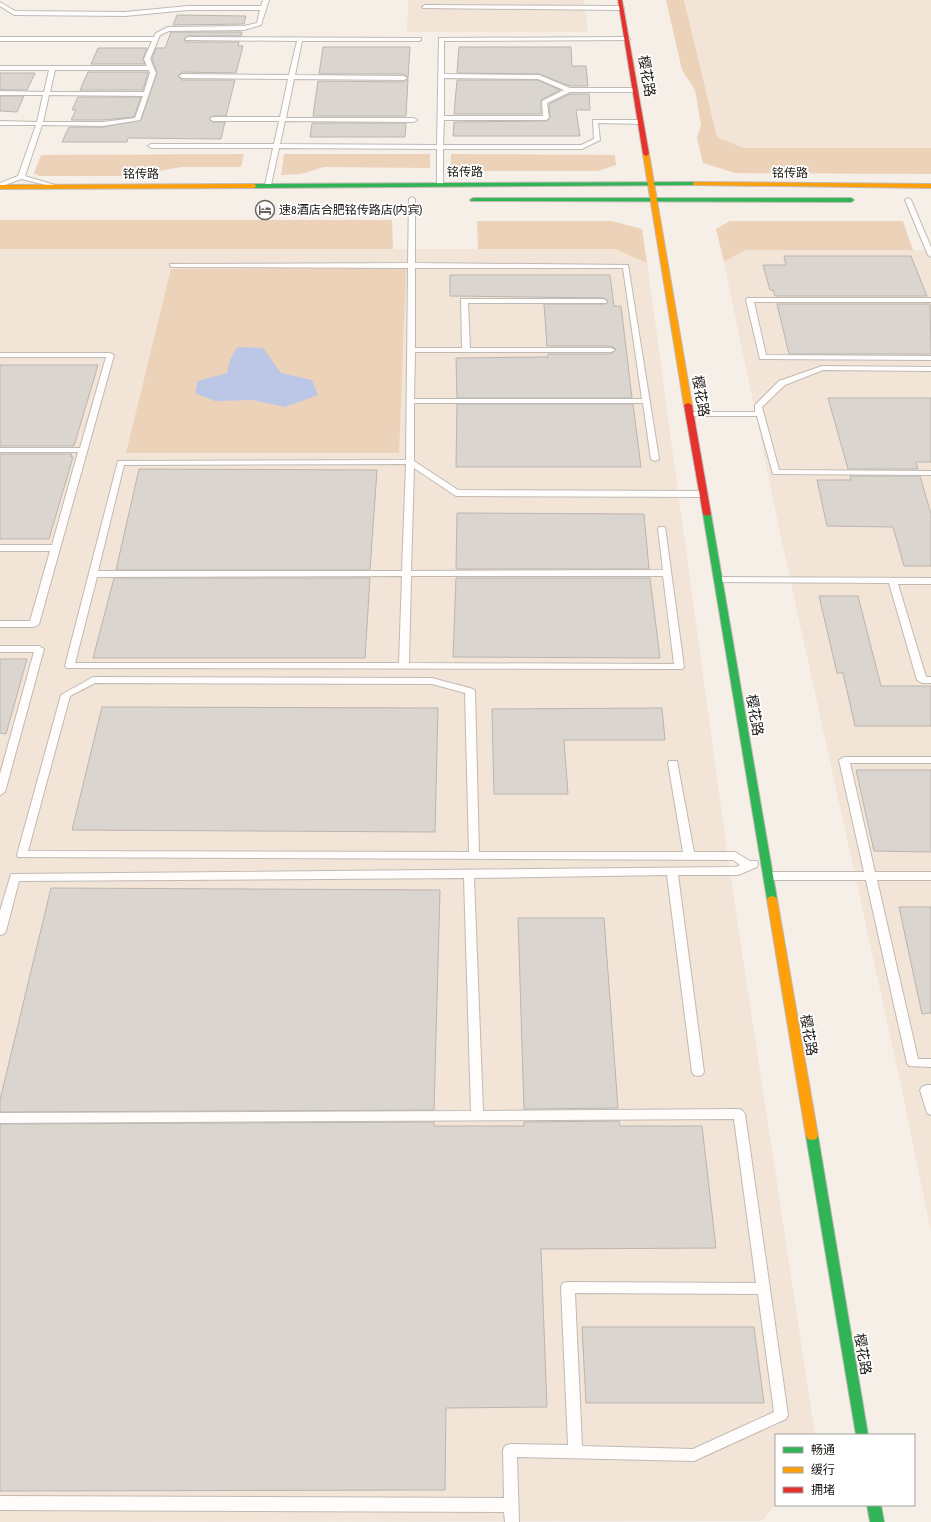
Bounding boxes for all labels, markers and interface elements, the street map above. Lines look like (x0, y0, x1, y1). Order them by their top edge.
street label: 樱花路 (635, 54, 659, 98)
street label: 铭传路 (447, 165, 483, 179)
street label: 铭传路 (772, 166, 808, 180)
street label: 铭传路 (123, 167, 159, 181)
hotel icon: 速8酒店合肥铭传路店(内宾) (254, 199, 276, 221)
place label: 速8酒店合肥铭传路店(内宾) (279, 203, 423, 217)
street label: 樱花路 (689, 374, 713, 418)
street label: 樱花路 (743, 693, 767, 737)
street label: 樱花路 (797, 1013, 821, 1057)
street label: 樱花路 (851, 1332, 875, 1376)
legend (775, 1434, 915, 1506)
text: 畅通 (811, 1443, 835, 1457)
text: 缓行 (811, 1463, 835, 1477)
text: 拥堵 (811, 1483, 835, 1497)

